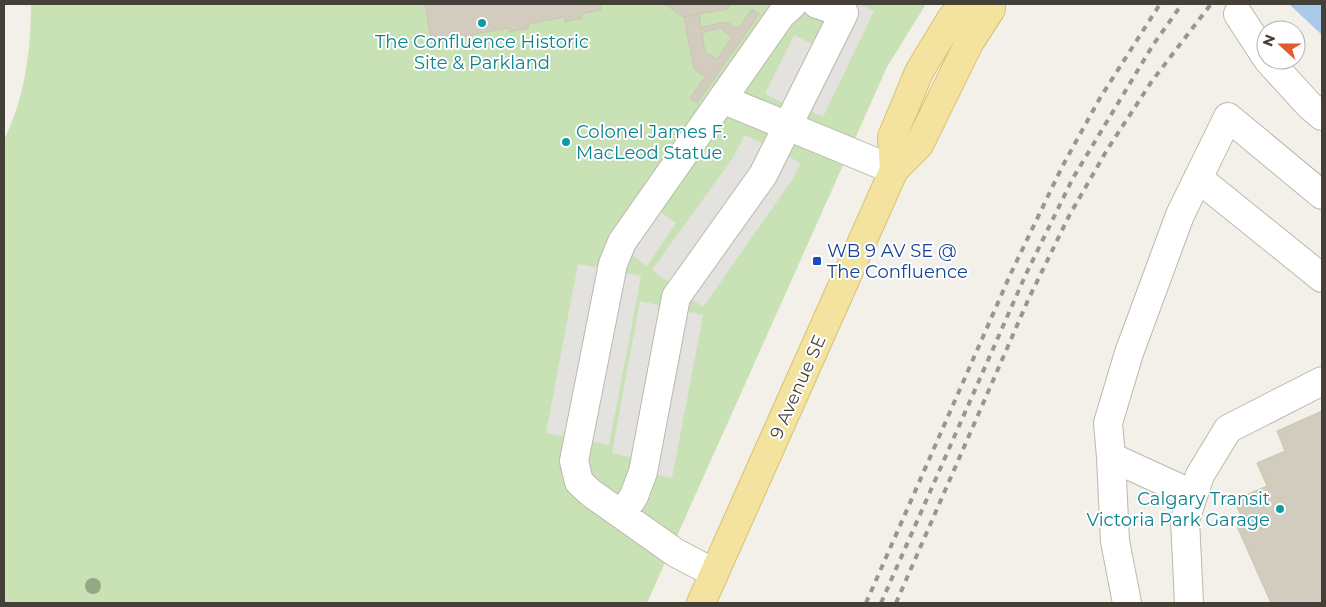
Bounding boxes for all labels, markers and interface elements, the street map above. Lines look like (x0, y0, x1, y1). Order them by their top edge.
marker: The Confluence Historic Site & Parkland (476, 17, 488, 29)
north arrow (1256, 20, 1306, 70)
place label: The Confluence Historic Site & Parkland (375, 31, 589, 74)
text: N (1258, 32, 1279, 49)
place label: Colonel James F. MacLeod Statue (576, 121, 727, 164)
marker: Colonel James F. MacLeod Statue (560, 136, 572, 148)
place label: WB 9 AV SE @ The Confluence (827, 240, 968, 283)
marker: WB 9 AV SE @ The Confluence (811, 255, 823, 267)
street label: 9 Avenue SE (765, 332, 831, 442)
place label: Calgary Transit Victoria Park Garage (1086, 488, 1270, 531)
marker: Calgary Transit Victoria Park Garage (1274, 503, 1286, 515)

